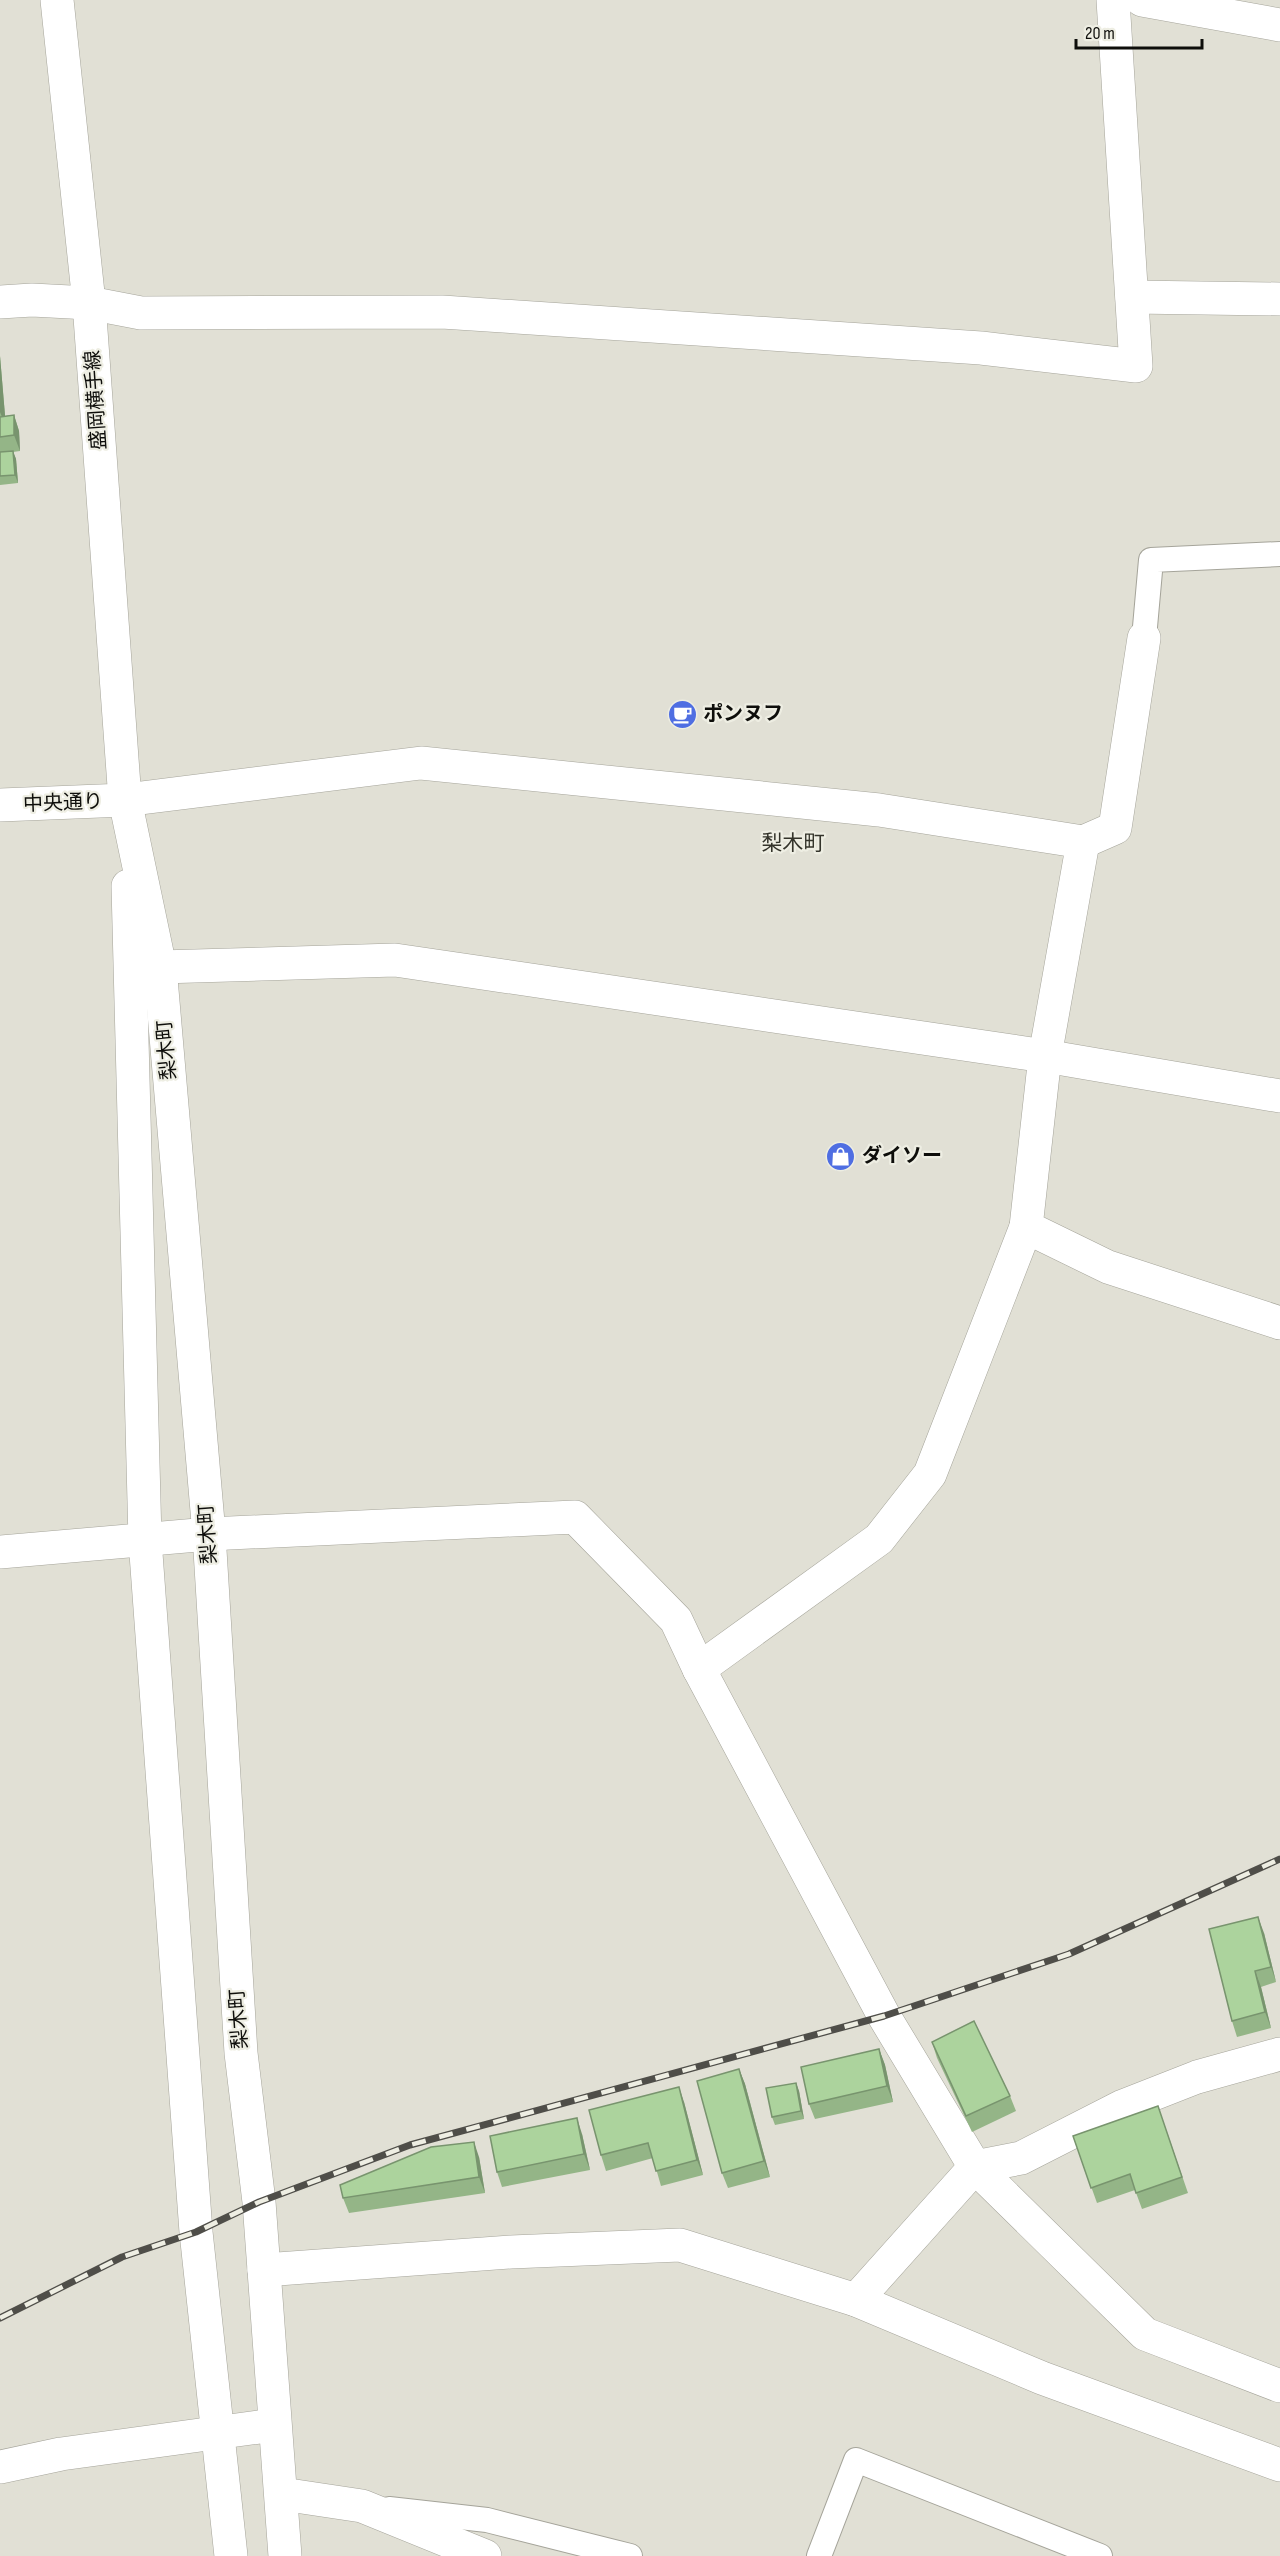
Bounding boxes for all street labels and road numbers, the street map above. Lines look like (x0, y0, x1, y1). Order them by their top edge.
street label: 盛岡横手線 (81, 349, 111, 451)
street label: 中央通り (23, 790, 103, 816)
street label: 梨木町 (152, 1019, 182, 1081)
street label: 梨木町 (194, 1503, 222, 1565)
street label: 梨木町 (225, 1988, 253, 2050)

